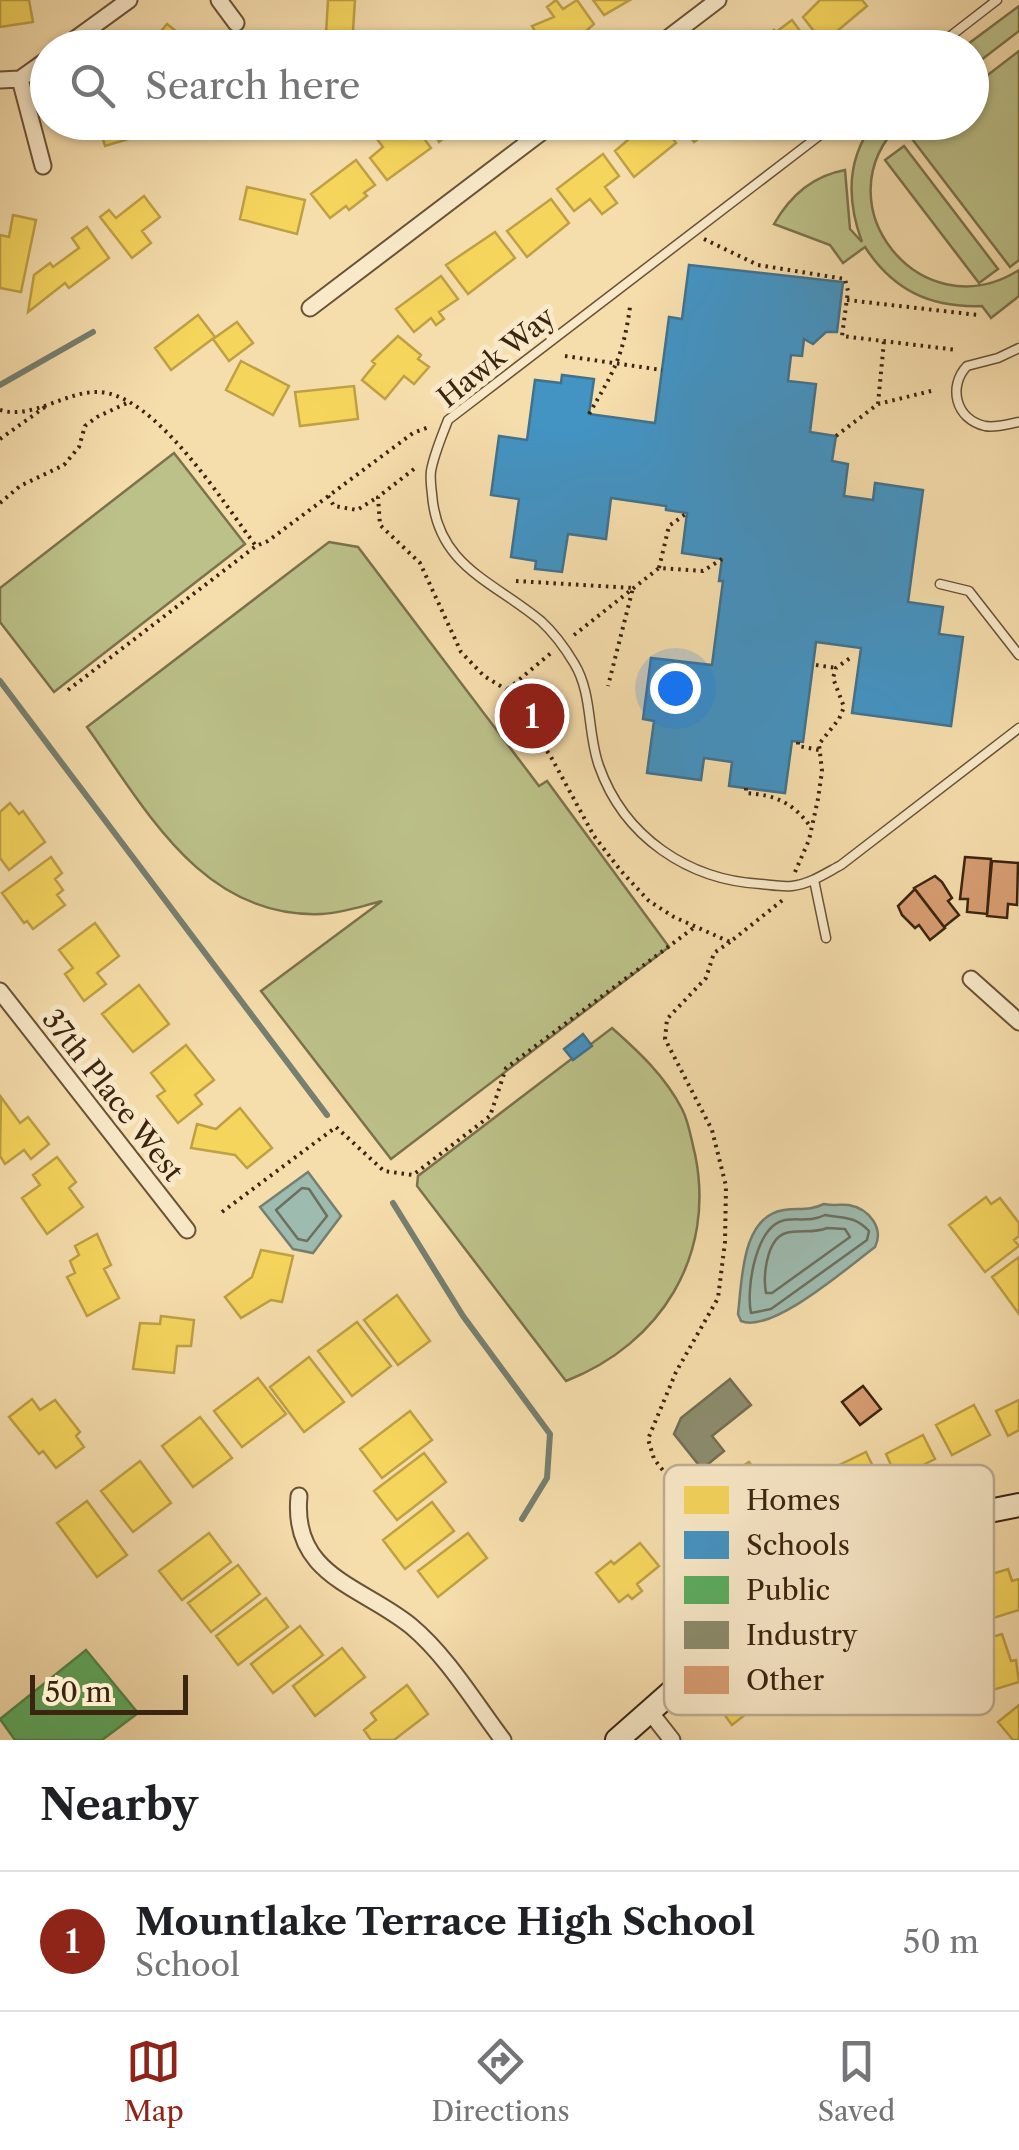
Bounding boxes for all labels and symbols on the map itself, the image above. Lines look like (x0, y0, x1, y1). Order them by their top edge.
street label: Hawk Way (431, 299, 562, 414)
your location (650, 663, 701, 714)
pin: 1 (500, 678, 564, 754)
street label: 37th Place West (35, 1002, 191, 1188)
legend (664, 1465, 994, 1715)
text: Homes (746, 1483, 840, 1517)
text: Schools (746, 1528, 850, 1562)
text: Public (746, 1573, 830, 1607)
text: Industry (746, 1618, 858, 1652)
text: Other (746, 1663, 824, 1697)
scale bar (30, 1670, 188, 1714)

